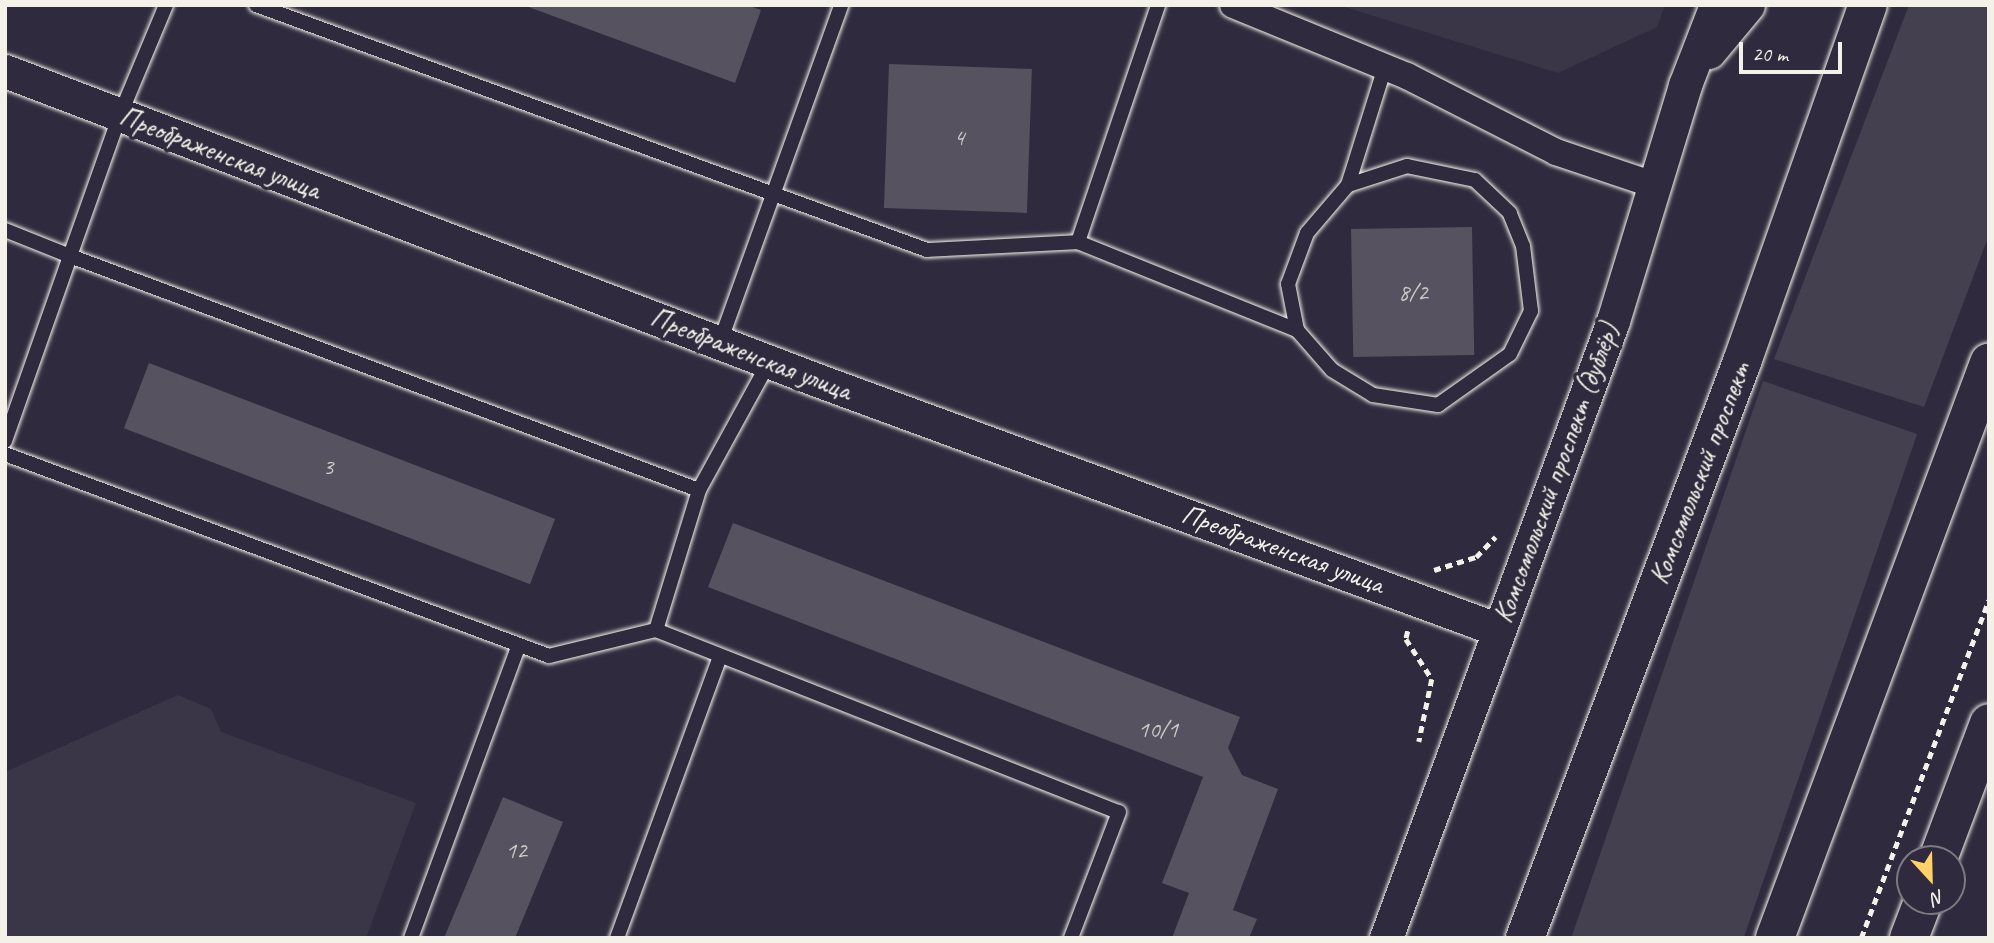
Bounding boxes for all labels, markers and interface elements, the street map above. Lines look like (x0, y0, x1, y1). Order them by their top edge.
scale bar (1742, 28, 1845, 72)
text: 20 m (1752, 41, 1788, 67)
street label: Преображенская улица (114, 99, 326, 207)
house number: 4 (954, 124, 964, 152)
house number: 8/2 (1398, 279, 1428, 307)
street label: Преображенская улица (645, 300, 857, 408)
street label: Комсомольский проспект (дублёр) (1486, 319, 1626, 627)
street label: Комсомольский проспект (1642, 357, 1758, 589)
house number: 3 (323, 453, 333, 481)
street label: Преображенская улица (1177, 497, 1389, 601)
house number: 10/1 (1138, 716, 1178, 744)
house number: 12 (505, 837, 527, 865)
north arrow (1896, 845, 1966, 915)
text: N (1928, 884, 1948, 911)

